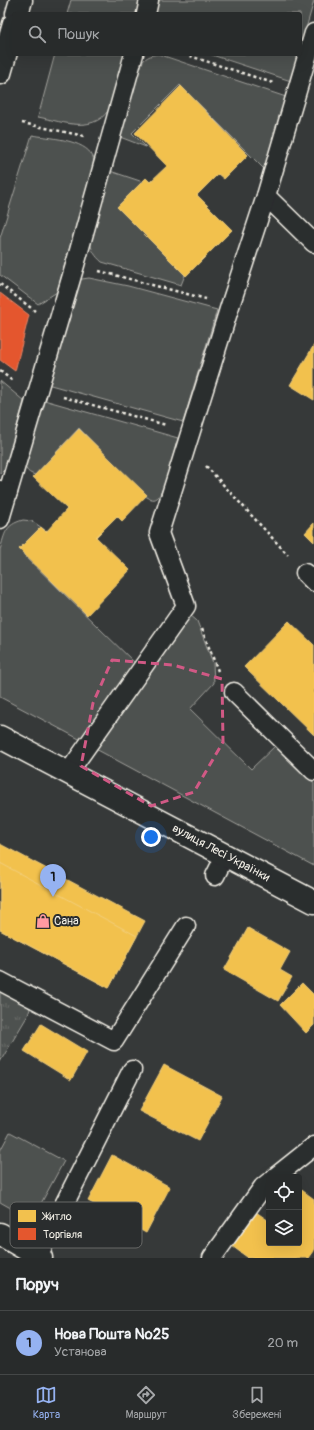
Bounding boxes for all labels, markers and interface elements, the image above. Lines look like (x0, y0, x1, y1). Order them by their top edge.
search box (12, 12, 302, 56)
icon: search (26, 23, 48, 45)
text: Пошук (58, 25, 100, 44)
street label: вулиця Лесі Українки (170, 821, 273, 885)
your location (141, 827, 161, 847)
pin: 1 (40, 864, 66, 897)
shop icon: Сана (35, 913, 51, 929)
place label: Сана (54, 914, 79, 929)
map controls (266, 1174, 302, 1246)
button: locate (266, 1174, 302, 1210)
legend (10, 1202, 142, 1248)
text: Житло (41, 1210, 72, 1223)
button: layers (266, 1210, 302, 1246)
text: Торгівля (43, 1228, 82, 1241)
text: Поруч (16, 1274, 59, 1295)
text: Нова Пошта №25 (54, 1325, 169, 1344)
text: 1 (26, 1335, 32, 1351)
text: 20 m (267, 1335, 298, 1351)
text: Установа (54, 1344, 107, 1360)
tab: Карта (33, 1384, 60, 1421)
tab: Маршрут (125, 1384, 167, 1421)
tab: Збережені (232, 1384, 281, 1421)

